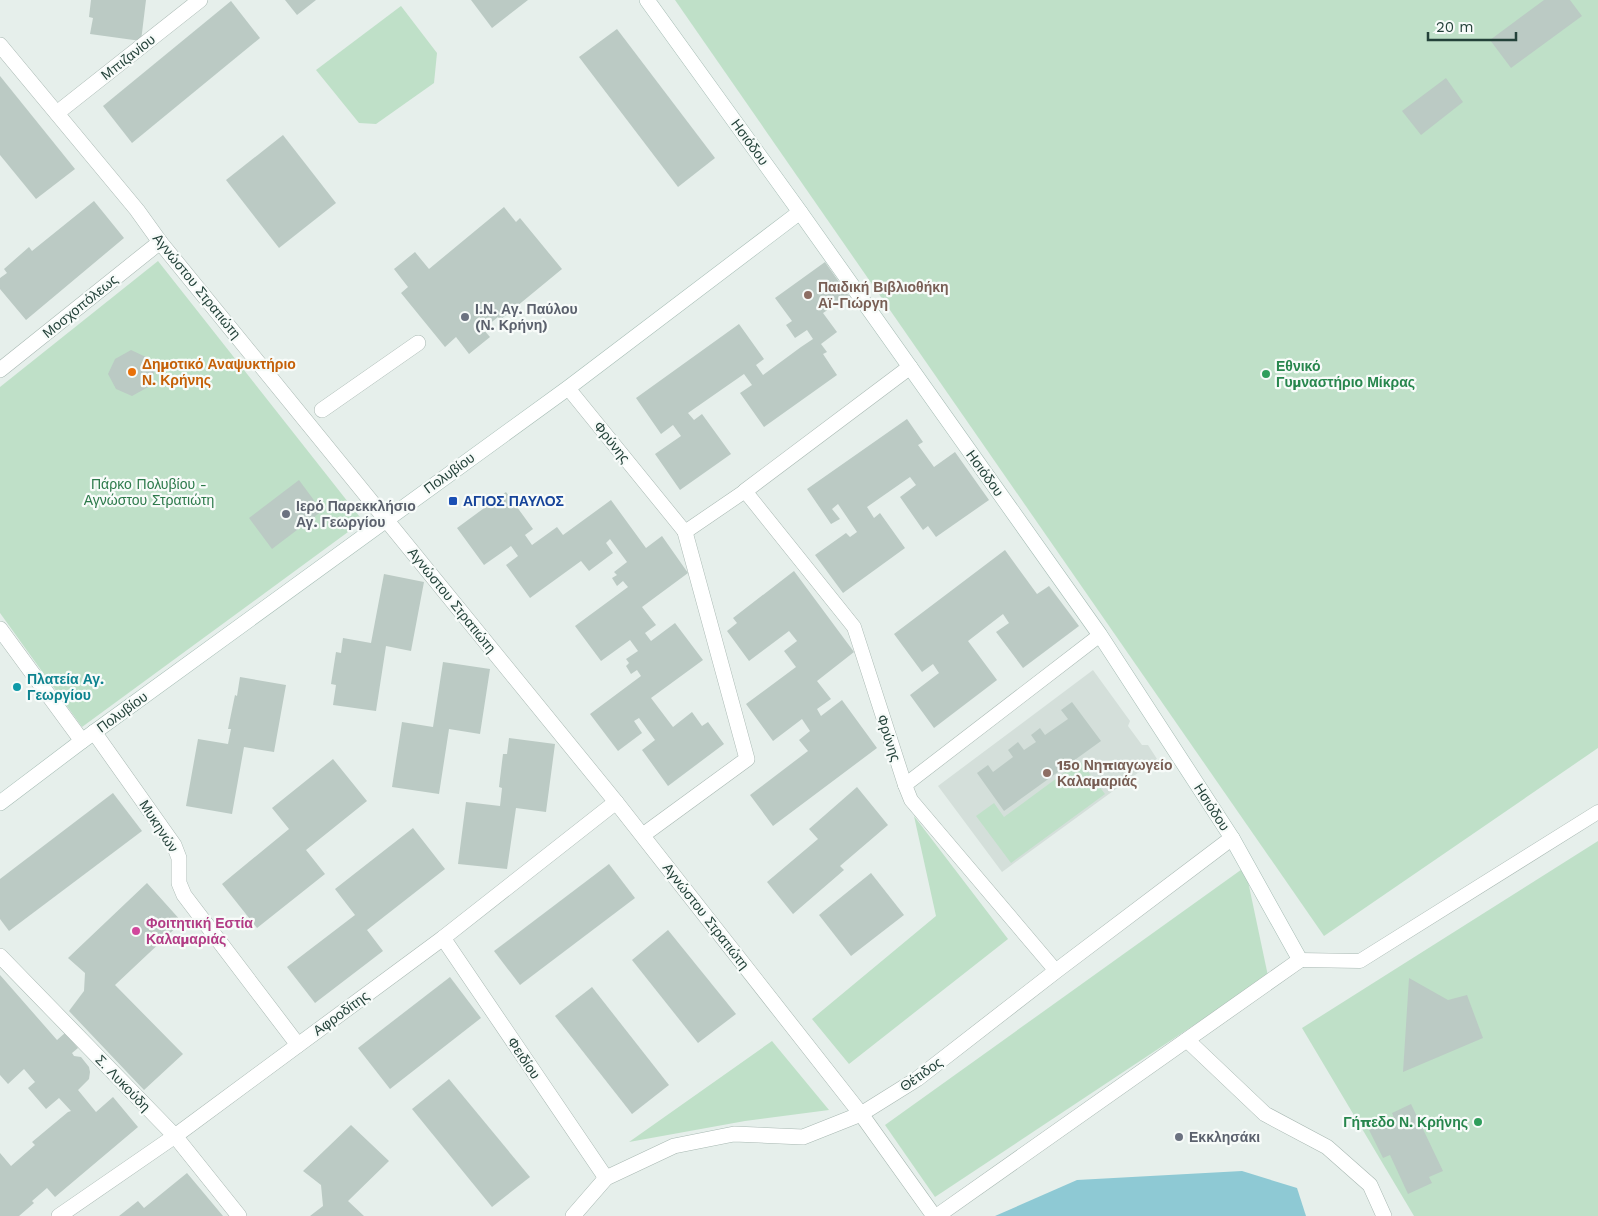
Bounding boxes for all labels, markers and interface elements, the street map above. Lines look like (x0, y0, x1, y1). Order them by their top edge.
scale bar (1428, 10, 1516, 42)
text: 20 m (1436, 18, 1474, 36)
street label: Μπιζανίου (98, 31, 158, 83)
street label: Ησιόδου (728, 116, 772, 168)
street label: Αγνώστου Στρατιώτη (150, 230, 244, 342)
street label: Μοσχοπόλεως (39, 271, 121, 341)
place label: Παιδική Βιβλιοθήκη Αϊ-Γιώργη (818, 279, 949, 311)
marker: Παιδική Βιβλιοθήκη Αϊ-Γιώργη (802, 289, 814, 301)
place label: Ι.Ν. Αγ. Παύλου (Ν. Κρήνη) (475, 301, 578, 333)
marker: Ι.Ν. Αγ. Παύλου (Ν. Κρήνη) (459, 311, 471, 323)
place label: Δημοτικό Αναψυκτήριο Ν. Κρήνης (142, 356, 296, 388)
place label: Εθνικό Γυμναστήριο Μίκρας (1276, 358, 1415, 390)
marker: Δημοτικό Αναψυκτήριο Ν. Κρήνης (126, 366, 138, 378)
marker: Εθνικό Γυμναστήριο Μίκρας (1260, 368, 1272, 380)
street label: Φρύνης (591, 418, 634, 466)
street label: Ησιόδου (963, 447, 1007, 499)
street label: Πολυβίου (421, 449, 477, 497)
park label: Πάρκο Πολυβίου - Αγνώστου Στρατιώτη (84, 476, 214, 508)
place label: ΑΓΙΟΣ ΠΑΥΛΟΣ (463, 493, 564, 509)
marker: ΑΓΙΟΣ ΠΑΥΛΟΣ (447, 495, 459, 507)
place label: Ιερό Παρεκκλήσιο Αγ. Γεωργίου (296, 498, 416, 530)
marker: Ιερό Παρεκκλήσιο Αγ. Γεωργίου (280, 508, 292, 520)
street label: Αγνώστου Στρατιώτη (405, 544, 499, 656)
place label: Πλατεία Αγ. Γεωργίου (27, 671, 104, 703)
marker: Πλατεία Αγ. Γεωργίου (11, 681, 23, 693)
street label: Πολυβίου (94, 688, 150, 736)
street label: Φρύνης (874, 713, 904, 764)
place label: 15ο Νηπιαγωγείο Καλαμαριάς (1057, 757, 1172, 789)
marker: 15ο Νηπιαγωγείο Καλαμαριάς (1041, 767, 1053, 779)
street label: Ησιόδου (1191, 780, 1233, 834)
street label: Μυκηνών (136, 797, 182, 855)
street label: Αγνώστου Στρατιώτη (660, 860, 752, 972)
place label: Φοιτητική Εστία Καλαμαριάς (146, 915, 253, 947)
marker: Φοιτητική Εστία Καλαμαριάς (130, 925, 142, 937)
street label: Αφροδίτης (310, 987, 372, 1039)
street label: Φειδίου (504, 1034, 544, 1082)
street label: Σ. Λυκούδη (92, 1052, 154, 1114)
street label: Θέτιδος (897, 1054, 945, 1094)
place label: Γήπεδο Ν. Κρήνης (1343, 1114, 1468, 1130)
marker: Γήπεδο Ν. Κρήνης (1472, 1116, 1484, 1128)
place label: Εκκλησάκι (1189, 1129, 1260, 1145)
marker: Εκκλησάκι (1173, 1131, 1185, 1143)

